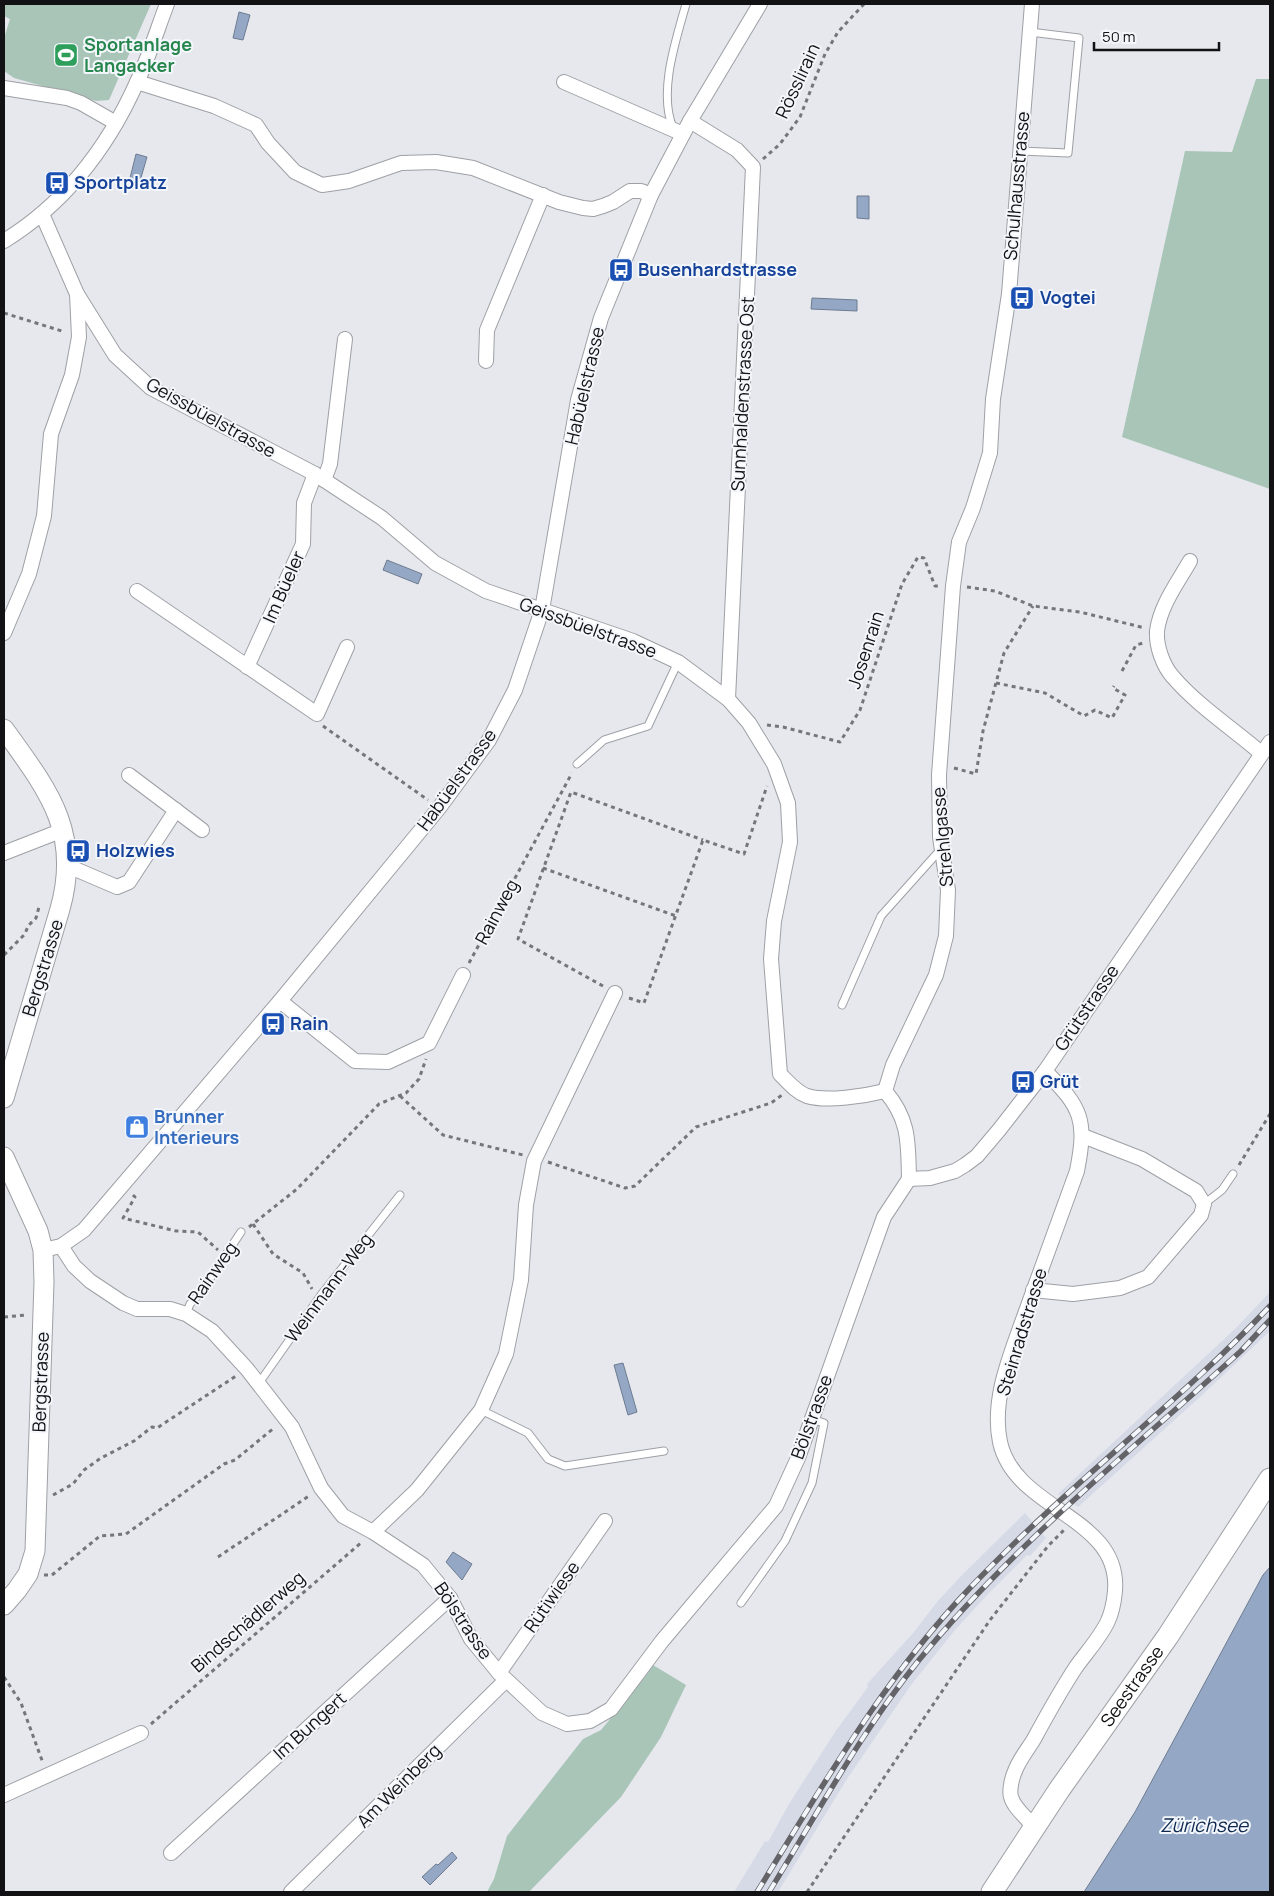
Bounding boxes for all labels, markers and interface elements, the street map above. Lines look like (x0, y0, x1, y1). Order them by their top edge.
scale bar (1094, 20, 1219, 52)
text: 50 m (1102, 26, 1136, 47)
place label: Sportanlage Langacker (84, 32, 192, 77)
street label: Rösslirain (769, 39, 825, 122)
sports icon: Sportanlage Langacker (53, 42, 79, 68)
street label: Schulhausstrasse (998, 110, 1034, 262)
bus stop icon: Sportplatz (44, 170, 70, 196)
place label: Sportplatz (74, 170, 167, 194)
bus stop icon: Busenhardstrasse (608, 257, 634, 283)
place label: Busenhardstrasse (638, 257, 797, 281)
bus stop icon: Vogtei (1009, 285, 1035, 311)
place label: Vogtei (1040, 285, 1096, 309)
street label: Sunnhaldenstrasse Ost (725, 296, 759, 492)
street label: Habüelstrasse (559, 324, 609, 447)
street label: Geissbüelstrasse (142, 372, 281, 463)
street label: Im Büeler (257, 546, 310, 626)
street label: Geissbüelstrasse (516, 591, 660, 663)
street label: Josenrain (841, 608, 889, 692)
street label: Habüelstrasse (411, 724, 501, 835)
street label: Strehlgasse (926, 786, 958, 888)
bus stop icon: Holzwies (65, 838, 91, 864)
place label: Holzwies (96, 838, 175, 862)
street label: Rainweg (469, 875, 523, 948)
street label: Bergstrasse (16, 916, 68, 1019)
street label: Grütstrasse (1048, 960, 1124, 1055)
bus stop icon: Rain (260, 1011, 286, 1037)
place label: Rain (290, 1011, 329, 1035)
bus stop icon: Grüt (1010, 1069, 1036, 1095)
place label: Grüt (1040, 1069, 1079, 1093)
place label: Brunner Interieurs (154, 1104, 240, 1149)
shop icon: Brunner Interieurs (124, 1114, 150, 1140)
street label: Weinmann-Weg (279, 1228, 377, 1347)
street label: Rainweg (182, 1237, 242, 1308)
street label: Steinradstrasse (990, 1265, 1052, 1399)
street label: Bergstrasse (26, 1331, 54, 1433)
street label: Bölstrasse (785, 1371, 837, 1462)
street label: Rütiwiese (518, 1556, 585, 1637)
street label: Bindschädlerweg (185, 1565, 309, 1677)
street label: Bölstrasse (429, 1577, 498, 1664)
street label: Seestrasse (1094, 1640, 1169, 1731)
street label: Im Bungert (268, 1686, 351, 1764)
street label: Am Weinberg (351, 1738, 445, 1832)
water label: Zürichsee (1160, 1812, 1250, 1838)

